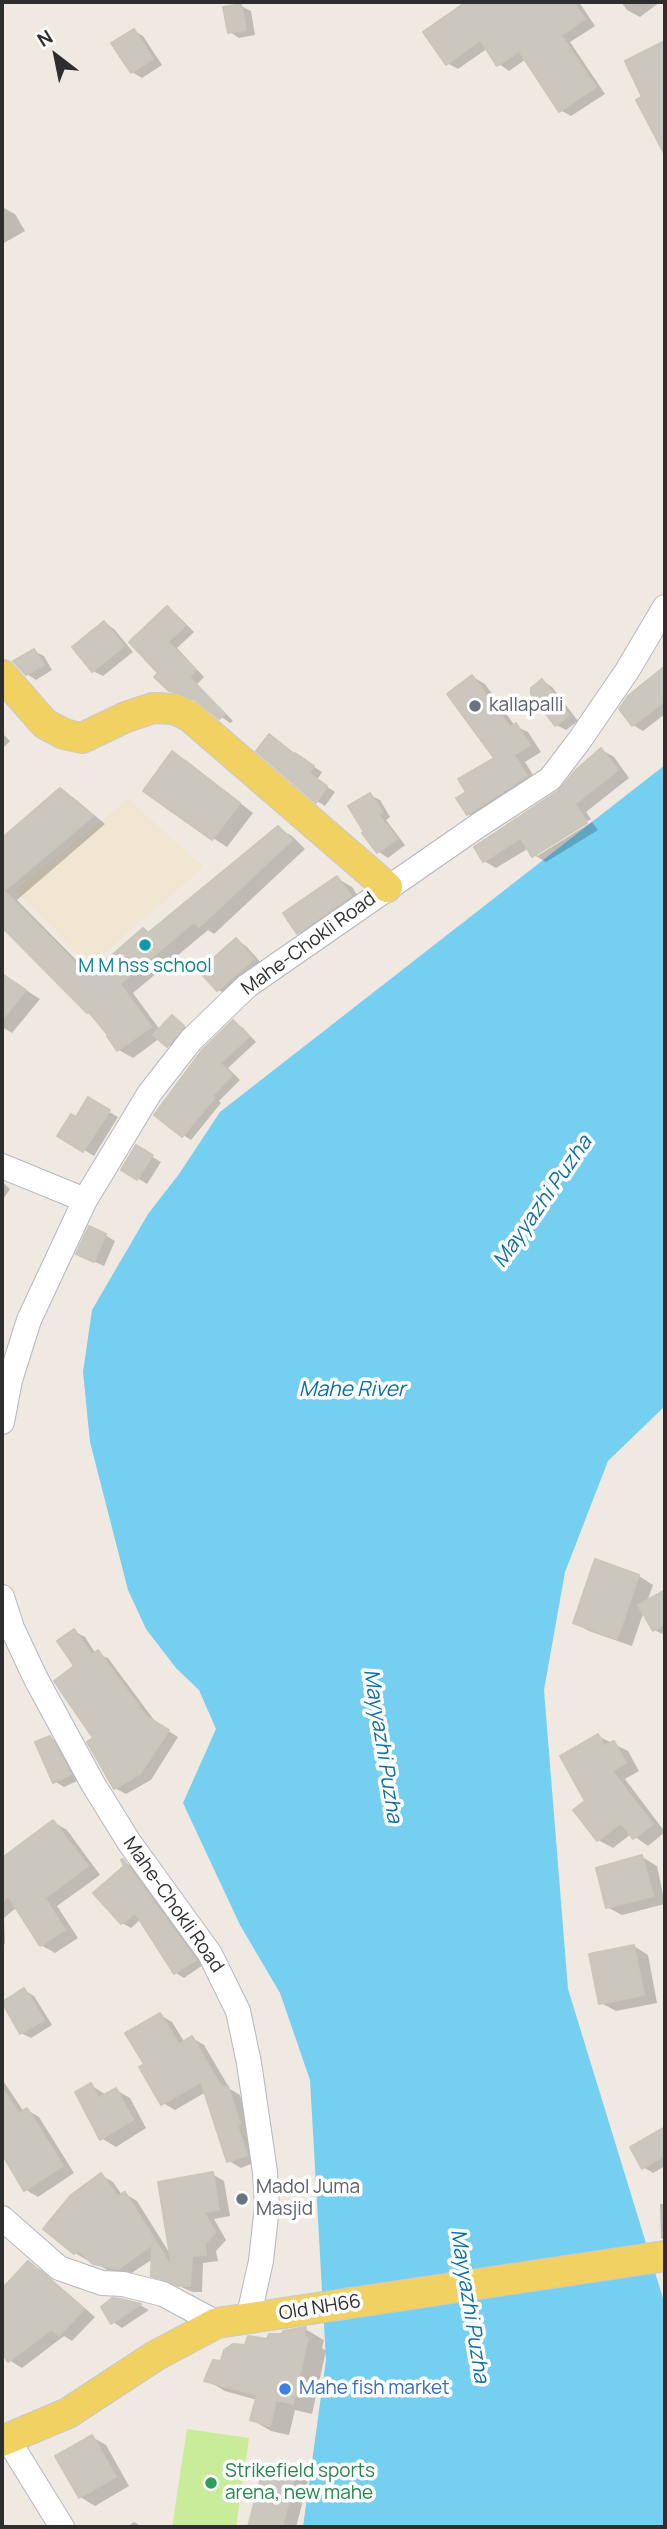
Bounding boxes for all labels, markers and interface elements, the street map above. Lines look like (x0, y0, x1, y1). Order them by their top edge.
north arrow (21, 21, 91, 91)
text: N (32, 24, 58, 53)
place label: kallapalli (489, 695, 564, 717)
marker: kallapalli (467, 698, 483, 714)
street label: Mahe-Chokli Road (238, 888, 380, 1000)
marker: M M hss school (137, 937, 153, 953)
place label: M M hss school (78, 956, 212, 978)
water label: Mayyazhi Puzha (488, 1131, 598, 1273)
water label: Mahe River (299, 1377, 405, 1403)
water label: Mayyazhi Puzha (357, 1667, 407, 1825)
street label: Mahe-Chokli Road (118, 1833, 228, 1977)
place label: Madol Juma Masjid (256, 2177, 360, 2221)
marker: Madol Juma Masjid (234, 2191, 250, 2207)
water label: Mayyazhi Puzha (444, 2227, 494, 2385)
street label: Old NH66 (277, 2290, 363, 2326)
place label: Mahe fish market (299, 2378, 450, 2400)
marker: Mahe fish market (277, 2381, 293, 2397)
place label: Strikefield sports arena, new mahe (225, 2461, 375, 2505)
marker: Strikefield sports arena, new mahe (203, 2475, 219, 2491)

